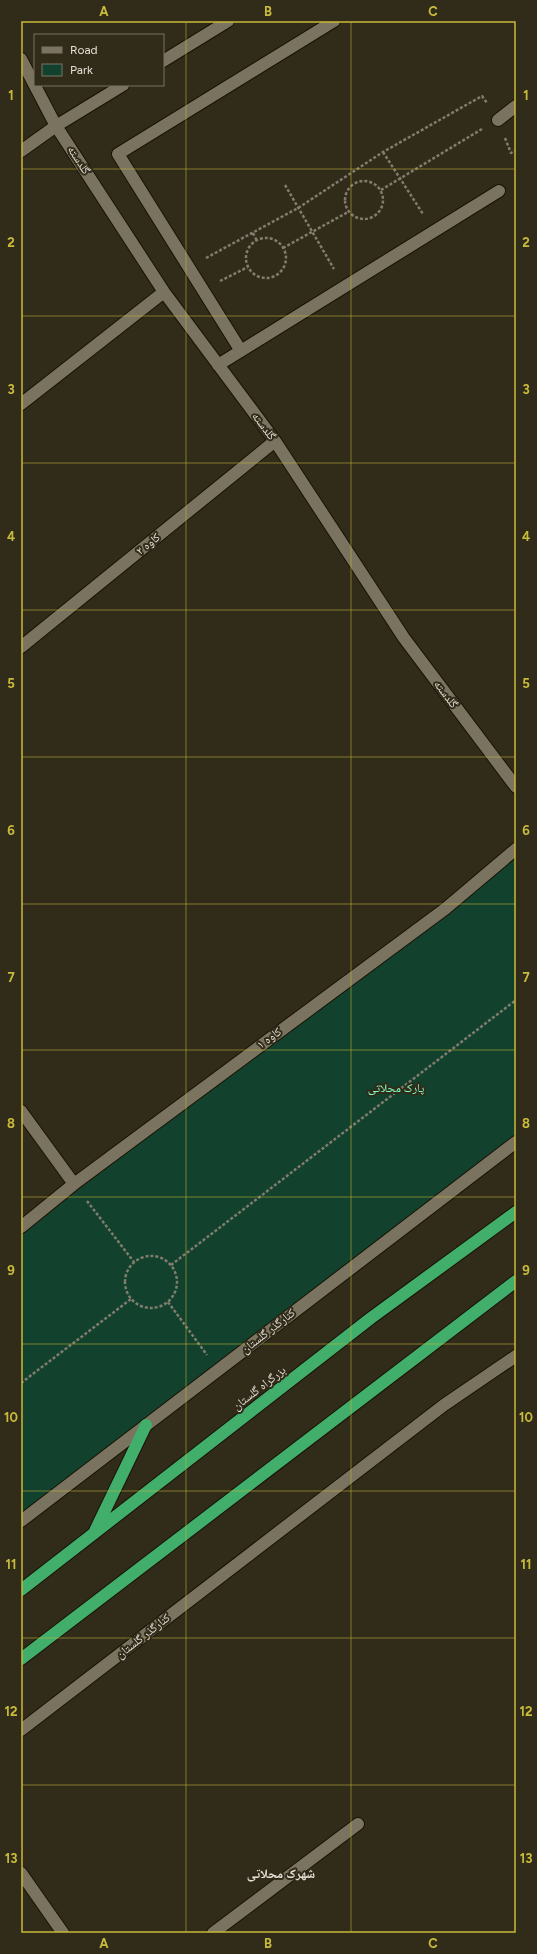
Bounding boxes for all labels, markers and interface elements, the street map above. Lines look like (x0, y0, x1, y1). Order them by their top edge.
text: A (99, 4, 109, 19)
text: B (264, 4, 272, 19)
text: C (428, 4, 438, 19)
legend (34, 34, 164, 86)
text: Road (70, 43, 98, 57)
text: Park (70, 63, 93, 77)
text: 1 (8, 88, 14, 103)
text: 1 (523, 88, 529, 103)
street label: گلدسته (65, 143, 93, 177)
text: 2 (7, 235, 15, 250)
text: 2 (522, 235, 530, 250)
text: 3 (7, 382, 15, 397)
text: 3 (522, 382, 530, 397)
street label: گلدسته (249, 409, 279, 443)
text: 4 (7, 529, 15, 544)
text: 4 (522, 529, 530, 544)
street label: کاوه ۲ (133, 530, 163, 558)
text: 5 (7, 676, 15, 691)
text: 5 (522, 676, 530, 691)
street label: گلدسته (431, 677, 461, 711)
text: 6 (7, 823, 15, 838)
text: 6 (522, 823, 530, 838)
text: 7 (7, 970, 15, 985)
text: 7 (522, 970, 530, 985)
street label: کاوه ۱ (254, 1024, 284, 1052)
park label: پارک محلاتی (368, 1081, 425, 1095)
text: 8 (7, 1116, 15, 1131)
text: 8 (522, 1116, 530, 1131)
text: 9 (7, 1263, 15, 1278)
text: 9 (522, 1263, 530, 1278)
street label: کنارگذر گلستان (238, 1306, 298, 1356)
street label: بزرگراه گلستان (230, 1363, 289, 1413)
text: 10 (4, 1410, 18, 1425)
text: 10 (519, 1410, 533, 1425)
text: 11 (6, 1557, 16, 1572)
text: 11 (521, 1557, 531, 1572)
street label: کنارگذر گلستان (113, 1611, 173, 1661)
text: 12 (4, 1704, 18, 1719)
text: 12 (519, 1704, 533, 1719)
text: 13 (5, 1851, 17, 1866)
text: 13 (520, 1851, 532, 1866)
district label: شهرک محلاتی (247, 1866, 315, 1882)
text: A (99, 1936, 109, 1951)
text: B (264, 1936, 272, 1951)
text: C (428, 1936, 438, 1951)

